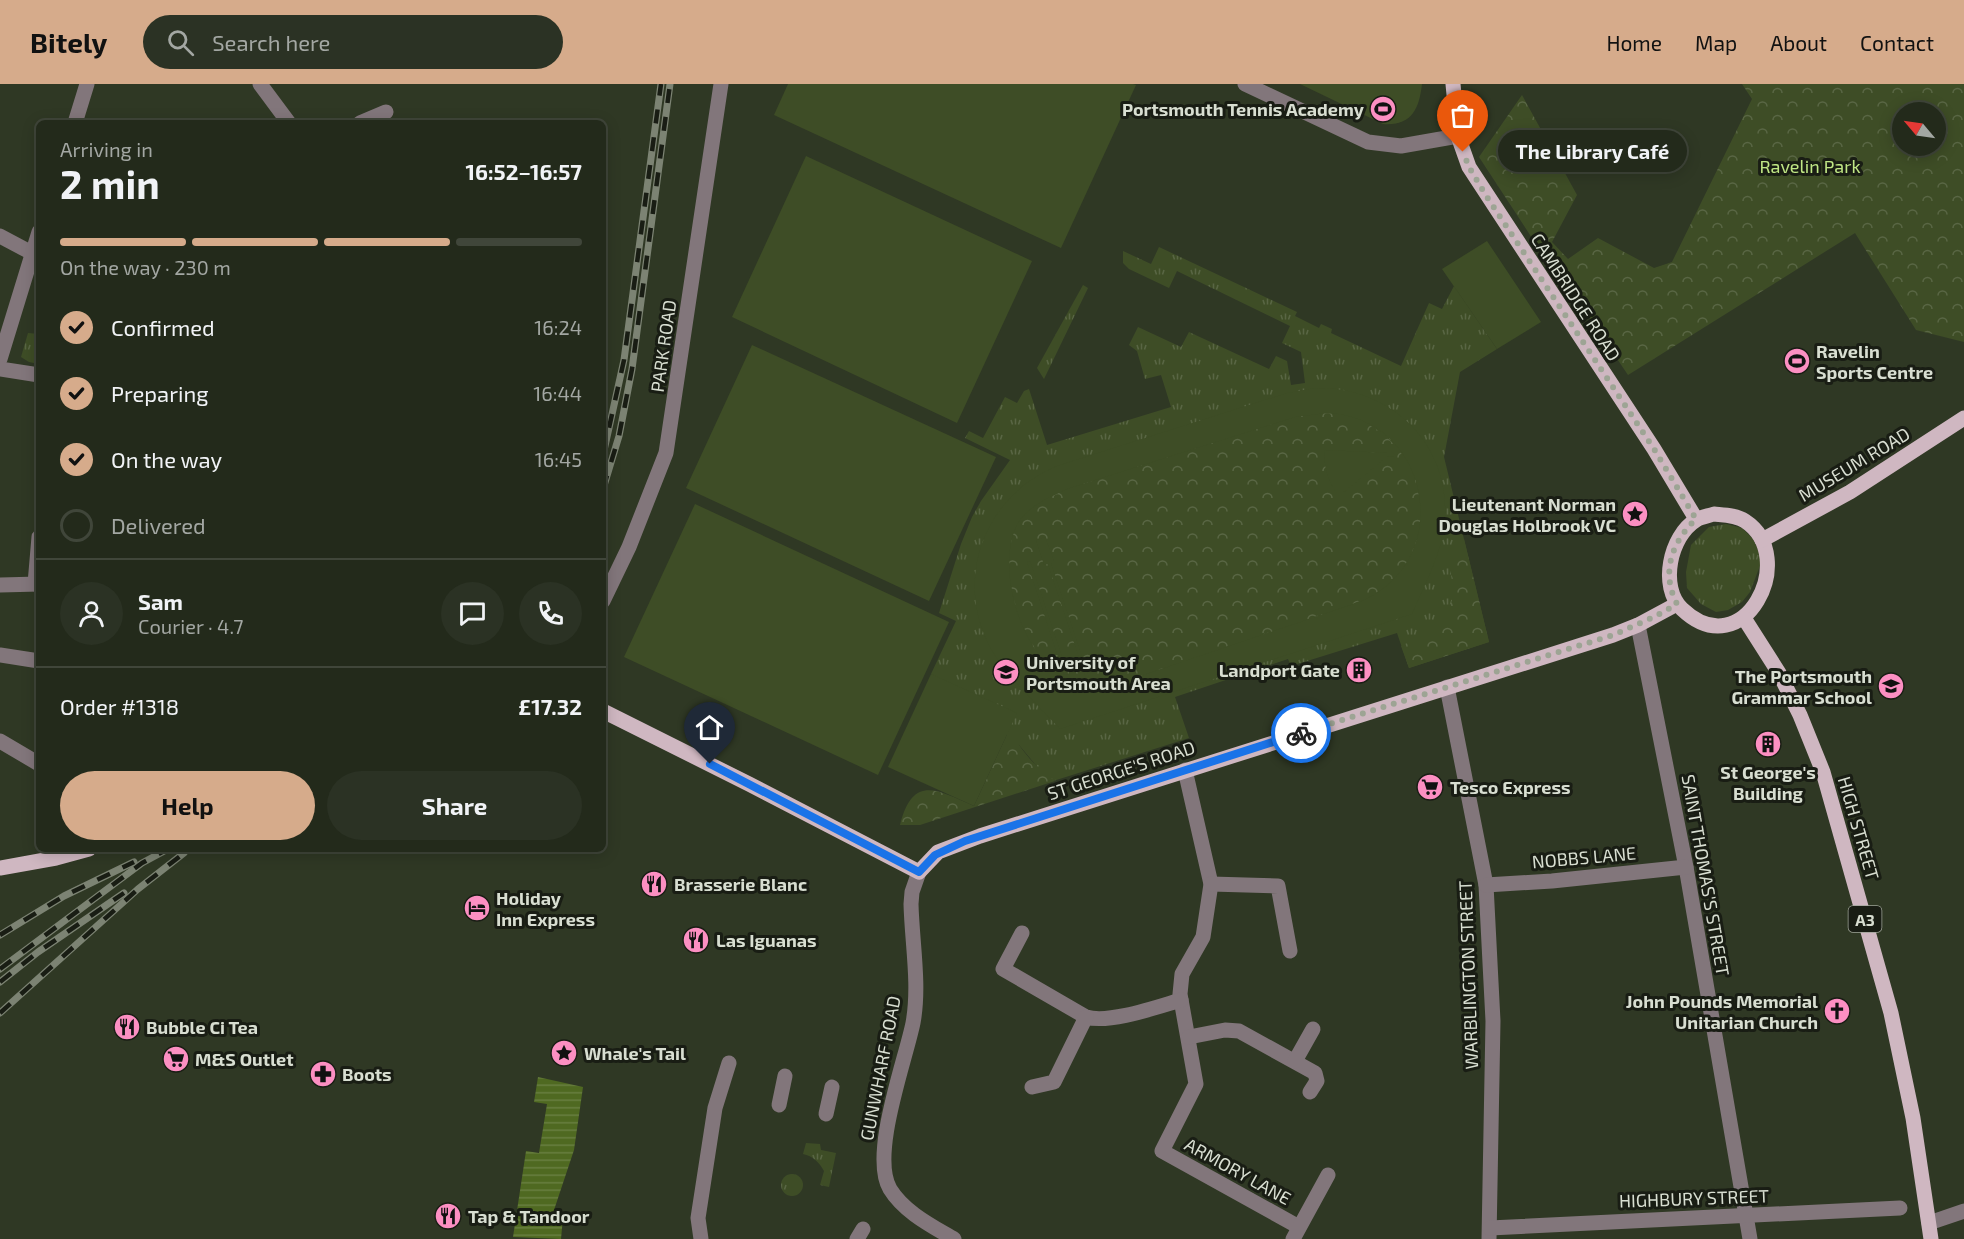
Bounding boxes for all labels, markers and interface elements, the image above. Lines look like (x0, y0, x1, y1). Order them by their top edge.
search box (143, 15, 563, 69)
text: Bitely (30, 25, 107, 59)
icon: search (164, 26, 197, 59)
text: Search here (212, 29, 330, 55)
text: Home (1606, 30, 1662, 55)
text: Map (1695, 30, 1737, 55)
text: About (1770, 30, 1827, 55)
text: Contact (1860, 30, 1934, 55)
pin (1437, 90, 1488, 152)
sports icon: Portsmouth Tennis Academy (1368, 94, 1398, 124)
place label: Portsmouth Tennis Academy (1122, 98, 1365, 120)
icon: bag (1446, 99, 1479, 132)
north arrow (1892, 102, 1946, 156)
map controls (1892, 102, 1946, 156)
callout: The Library Café (1499, 131, 1688, 173)
text: Arriving in (60, 137, 153, 161)
text: The Library Café (1516, 139, 1669, 163)
park label: Ravelin Park (1759, 155, 1861, 177)
text: 16:52–16:57 (465, 158, 582, 184)
text: 2 min (60, 160, 160, 207)
street label: CAMBRIDGE ROAD (1527, 229, 1625, 365)
text: On the way · 230 m (60, 255, 231, 279)
street label: PARK ROAD (646, 298, 680, 394)
icon: check (60, 311, 93, 344)
text: Confirmed (111, 314, 215, 340)
text: 16:24 (534, 315, 582, 339)
place label: Ravelin Sports Centre (1816, 340, 1933, 383)
sports icon: Ravelin Sports Centre (1782, 346, 1812, 376)
icon: check (60, 377, 93, 410)
text: Preparing (111, 380, 209, 406)
text: 16:44 (533, 381, 582, 405)
street label: MUSEUM ROAD (1794, 422, 1914, 506)
icon: check (60, 443, 93, 476)
text: On the way (111, 446, 222, 472)
text: 16:45 (535, 447, 582, 471)
place label: Lieutenant Norman Douglas Holbrook VC (1439, 493, 1616, 536)
place icon: Lieutenant Norman Douglas Holbrook VC (1620, 499, 1650, 529)
text: Delivered (111, 512, 206, 538)
button: person (60, 582, 123, 645)
button: chat (441, 582, 504, 645)
button: phone (519, 582, 582, 645)
text: Sam (138, 588, 183, 614)
text: Courier · 4.7 (138, 614, 244, 638)
place label: University of Portsmouth Area (1026, 651, 1171, 694)
building icon: Landport Gate (1344, 655, 1374, 685)
school or university icon: University of Portsmouth Area (991, 657, 1021, 687)
place label: Landport Gate (1219, 659, 1340, 681)
place label: The Portsmouth Grammar School (1732, 665, 1872, 708)
school or university icon: The Portsmouth Grammar School (1876, 671, 1906, 701)
text: Order #1318 (60, 693, 179, 719)
text: £17.32 (518, 693, 582, 719)
pin (684, 702, 735, 764)
courier (1271, 703, 1331, 763)
icon: home (693, 711, 726, 744)
icon: bike (1285, 717, 1318, 750)
building icon: St George's Building (1753, 729, 1783, 759)
street label: ST GEORGE'S ROAD (1044, 736, 1198, 804)
place label: St George's Building (1720, 761, 1816, 804)
button: Help (60, 771, 315, 840)
button: Share (327, 771, 582, 840)
supermarket icon: Tesco Express (1415, 772, 1445, 802)
street label: SAINT THOMAS'S STREET (1677, 773, 1735, 978)
street label: HIGH STREET (1834, 774, 1884, 883)
place label: Tesco Express (1450, 776, 1571, 798)
street label: NOBBS LANE (1531, 841, 1637, 873)
restaurant icon: Brasserie Blanc (639, 869, 669, 899)
place label: Brasserie Blanc (674, 873, 807, 895)
street label: WARBLINGTON STREET (1454, 880, 1482, 1070)
place label: Holiday Inn Express (496, 887, 595, 930)
hotel icon: Holiday Inn Express (462, 893, 492, 923)
road number: A3 (1848, 906, 1882, 932)
restaurant icon: Las Iguanas (681, 925, 711, 955)
place label: Las Iguanas (716, 929, 817, 951)
place label: John Pounds Memorial Unitarian Church (1626, 990, 1818, 1033)
street label: GUNWHARF ROAD (855, 994, 905, 1142)
church icon: John Pounds Memorial Unitarian Church (1822, 996, 1852, 1026)
restaurant icon: Bubble Ci Tea (112, 1012, 142, 1042)
place label: Bubble Ci Tea (146, 1016, 258, 1038)
place icon: Whale's Tail (549, 1038, 579, 1068)
place label: Whale's Tail (584, 1042, 686, 1064)
supermarket icon: M&S Outlet (161, 1044, 191, 1074)
place label: M&S Outlet (195, 1048, 294, 1070)
pharmacy icon: Boots (308, 1059, 338, 1089)
place label: Boots (342, 1063, 392, 1085)
street label: ARMORY LANE (1181, 1133, 1295, 1209)
street label: HIGHBURY STREET (1619, 1184, 1770, 1212)
restaurant icon: Tap & Tandoor (433, 1201, 463, 1231)
place label: Tap & Tandoor (468, 1205, 590, 1227)

